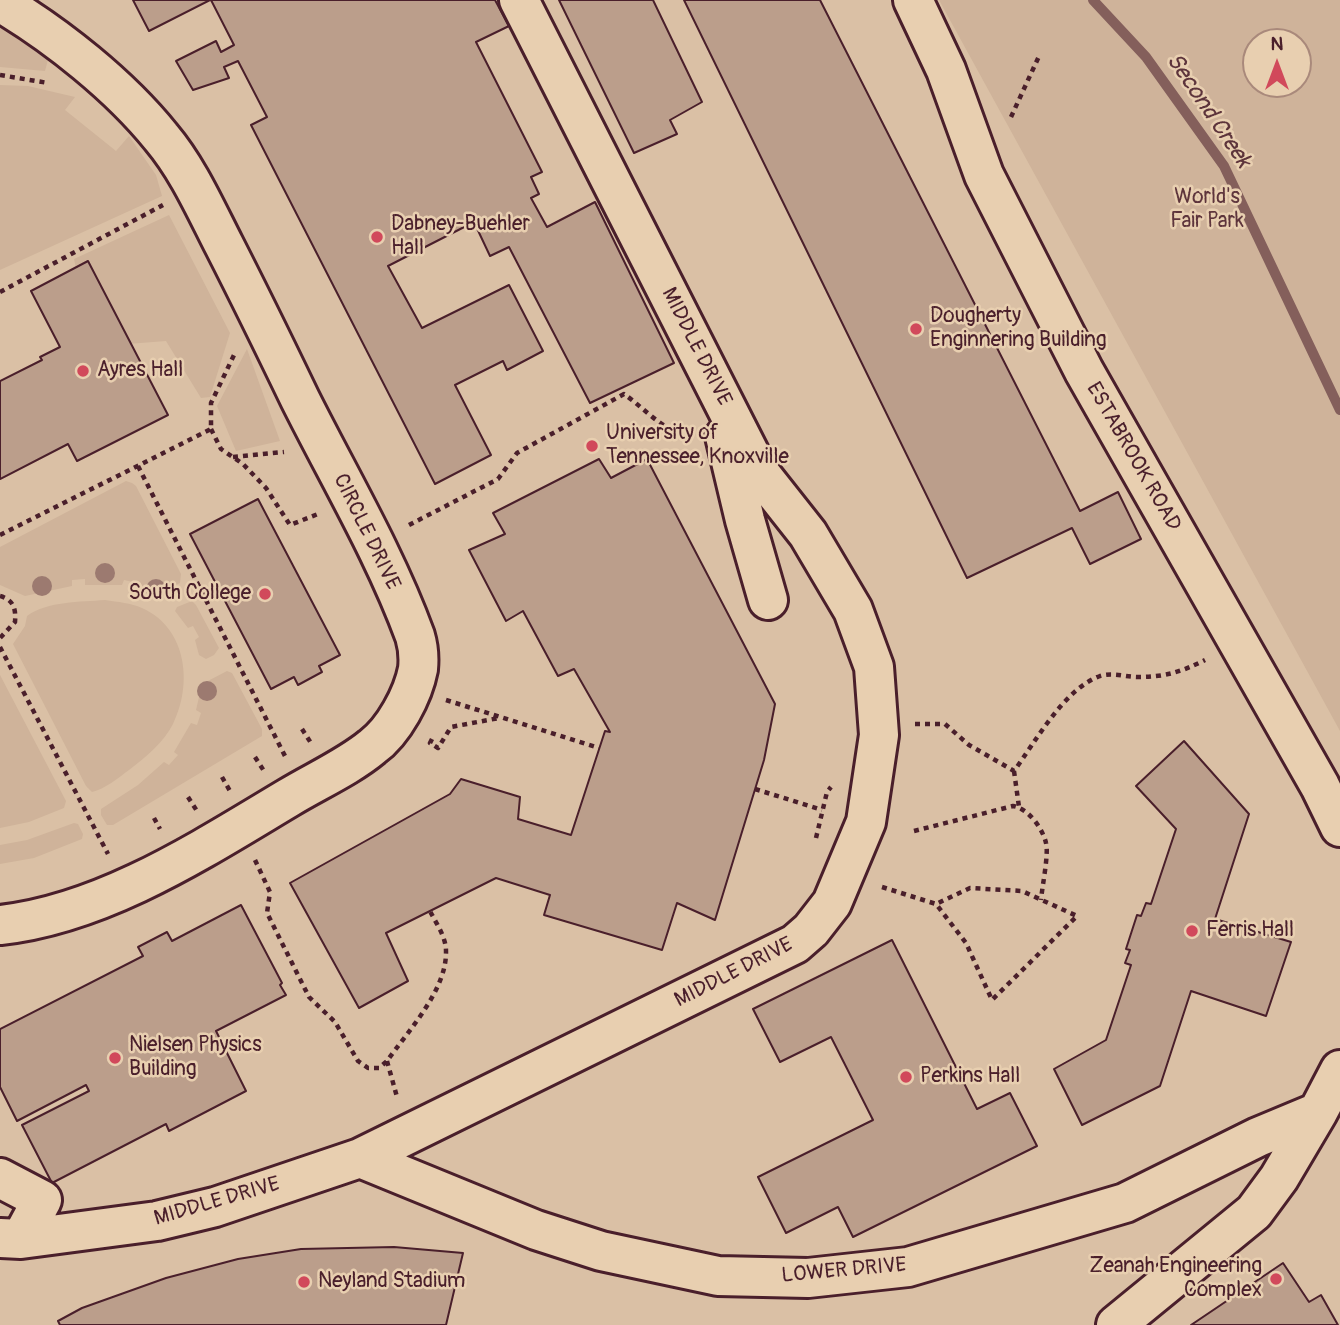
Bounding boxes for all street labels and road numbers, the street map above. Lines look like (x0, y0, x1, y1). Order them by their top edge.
street label: MIDDLE DRIVE (655, 284, 737, 410)
street label: ESTABROOK ROAD (1080, 378, 1186, 536)
street label: CIRCLE DRIVE (327, 470, 405, 594)
street label: MIDDLE DRIVE (671, 932, 797, 1014)
street label: MIDDLE DRIVE (151, 1172, 283, 1232)
street label: LOWER DRIVE (780, 1253, 908, 1289)

